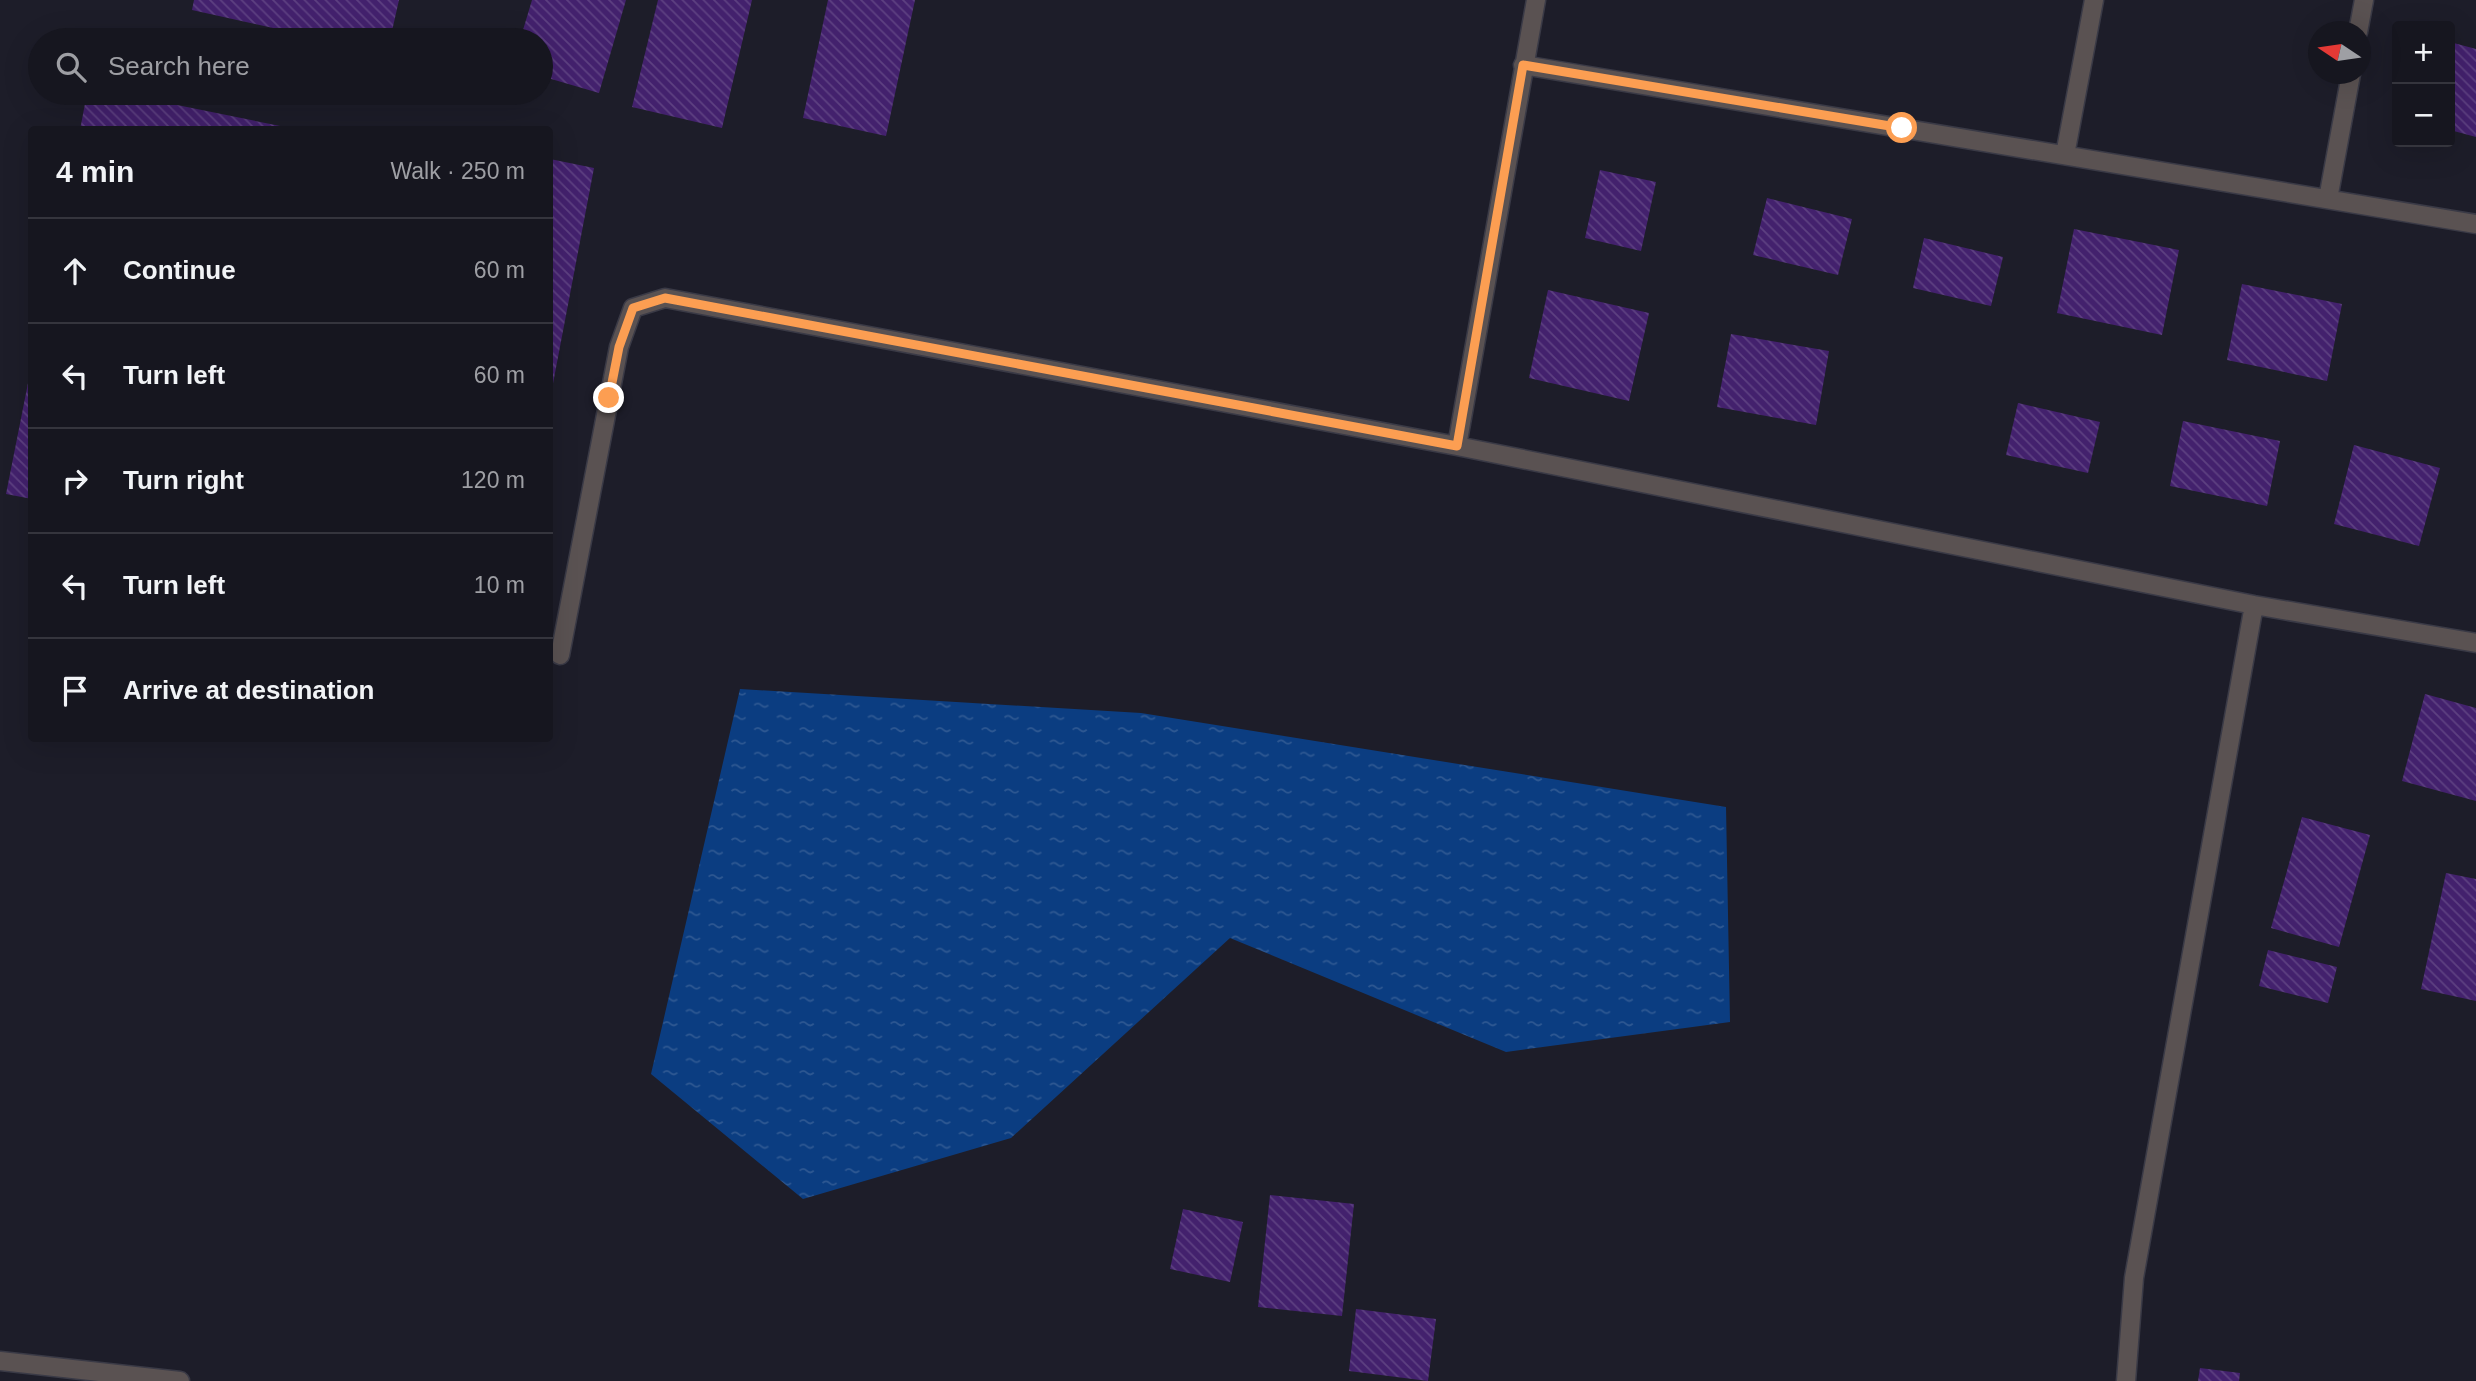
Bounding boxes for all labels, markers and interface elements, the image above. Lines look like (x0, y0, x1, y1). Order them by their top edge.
north arrow (2308, 21, 2371, 84)
map controls (2392, 21, 2455, 147)
button: + (2392, 21, 2455, 84)
search box (28, 28, 553, 105)
icon: search (52, 48, 90, 86)
text: Search here (108, 51, 250, 81)
button: − (2392, 84, 2455, 147)
route start (1886, 112, 1917, 143)
text: 4 min (56, 155, 134, 188)
text: Walk · 250 m (390, 158, 525, 184)
icon: ahead (56, 252, 94, 290)
text: Continue (123, 255, 236, 285)
text: 60 m (474, 257, 525, 283)
icon: left (56, 357, 94, 395)
text: Turn left (123, 360, 225, 390)
text: 60 m (474, 362, 525, 388)
route end (593, 382, 624, 413)
icon: right (56, 462, 94, 500)
text: Turn right (123, 465, 244, 495)
text: 120 m (461, 467, 525, 493)
icon: left (56, 567, 94, 605)
text: Turn left (123, 570, 225, 600)
text: 10 m (474, 572, 525, 598)
icon: arrive (56, 672, 94, 710)
text: Arrive at destination (123, 675, 374, 705)

